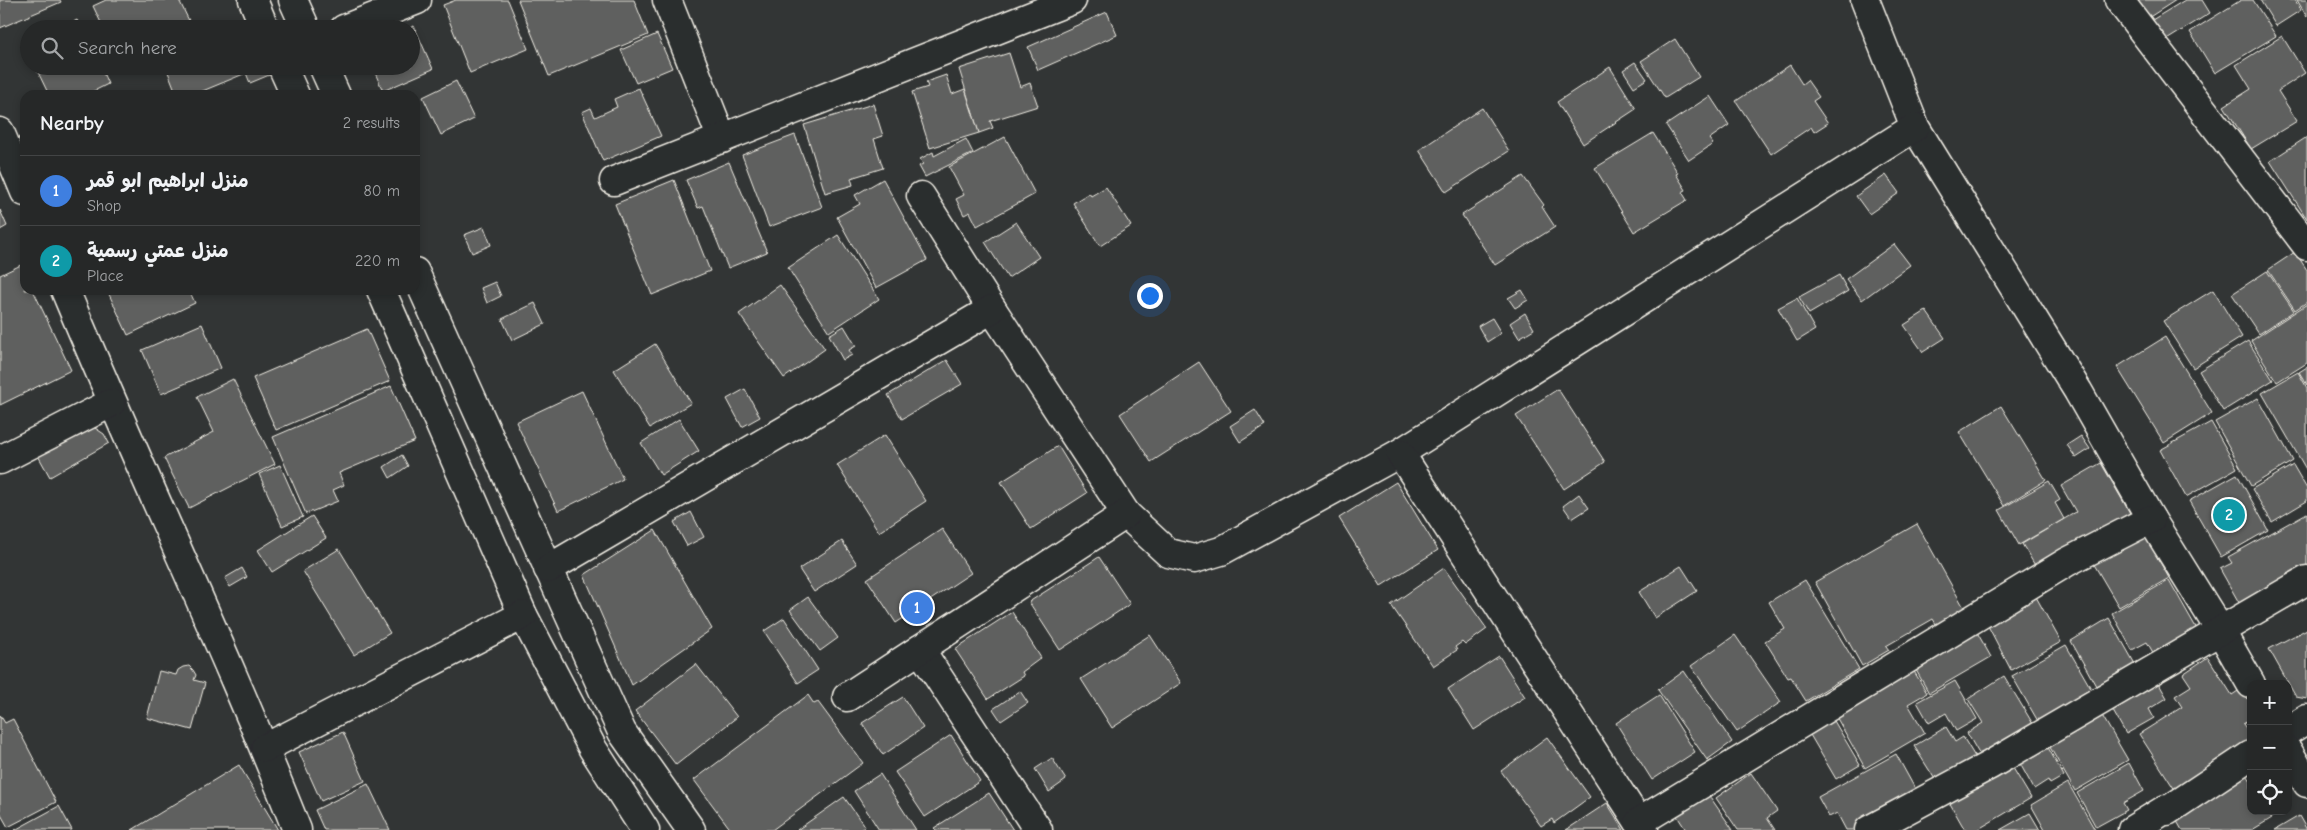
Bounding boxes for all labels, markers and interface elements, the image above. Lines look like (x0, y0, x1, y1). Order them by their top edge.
search box (20, 20, 420, 75)
icon: search (38, 34, 66, 62)
text: Search here (78, 37, 177, 59)
text: Nearby (40, 111, 104, 135)
text: 2 results (343, 114, 400, 132)
text: منزل ابراهيم ابو قمر (87, 170, 249, 192)
text: 1 (53, 182, 59, 200)
text: 80 m (363, 182, 400, 200)
text: Shop (87, 197, 121, 215)
text: منزل عمتي رسمية (87, 240, 229, 262)
text: 2 (52, 252, 60, 270)
text: 220 m (355, 252, 400, 270)
text: Place (87, 267, 123, 285)
your location (1137, 283, 1163, 309)
pin: 2 (2213, 496, 2245, 534)
pin: 1 (901, 589, 933, 627)
map controls (2247, 680, 2292, 815)
button: + (2247, 680, 2292, 725)
button: − (2247, 725, 2292, 770)
button: locate (2247, 770, 2292, 815)

